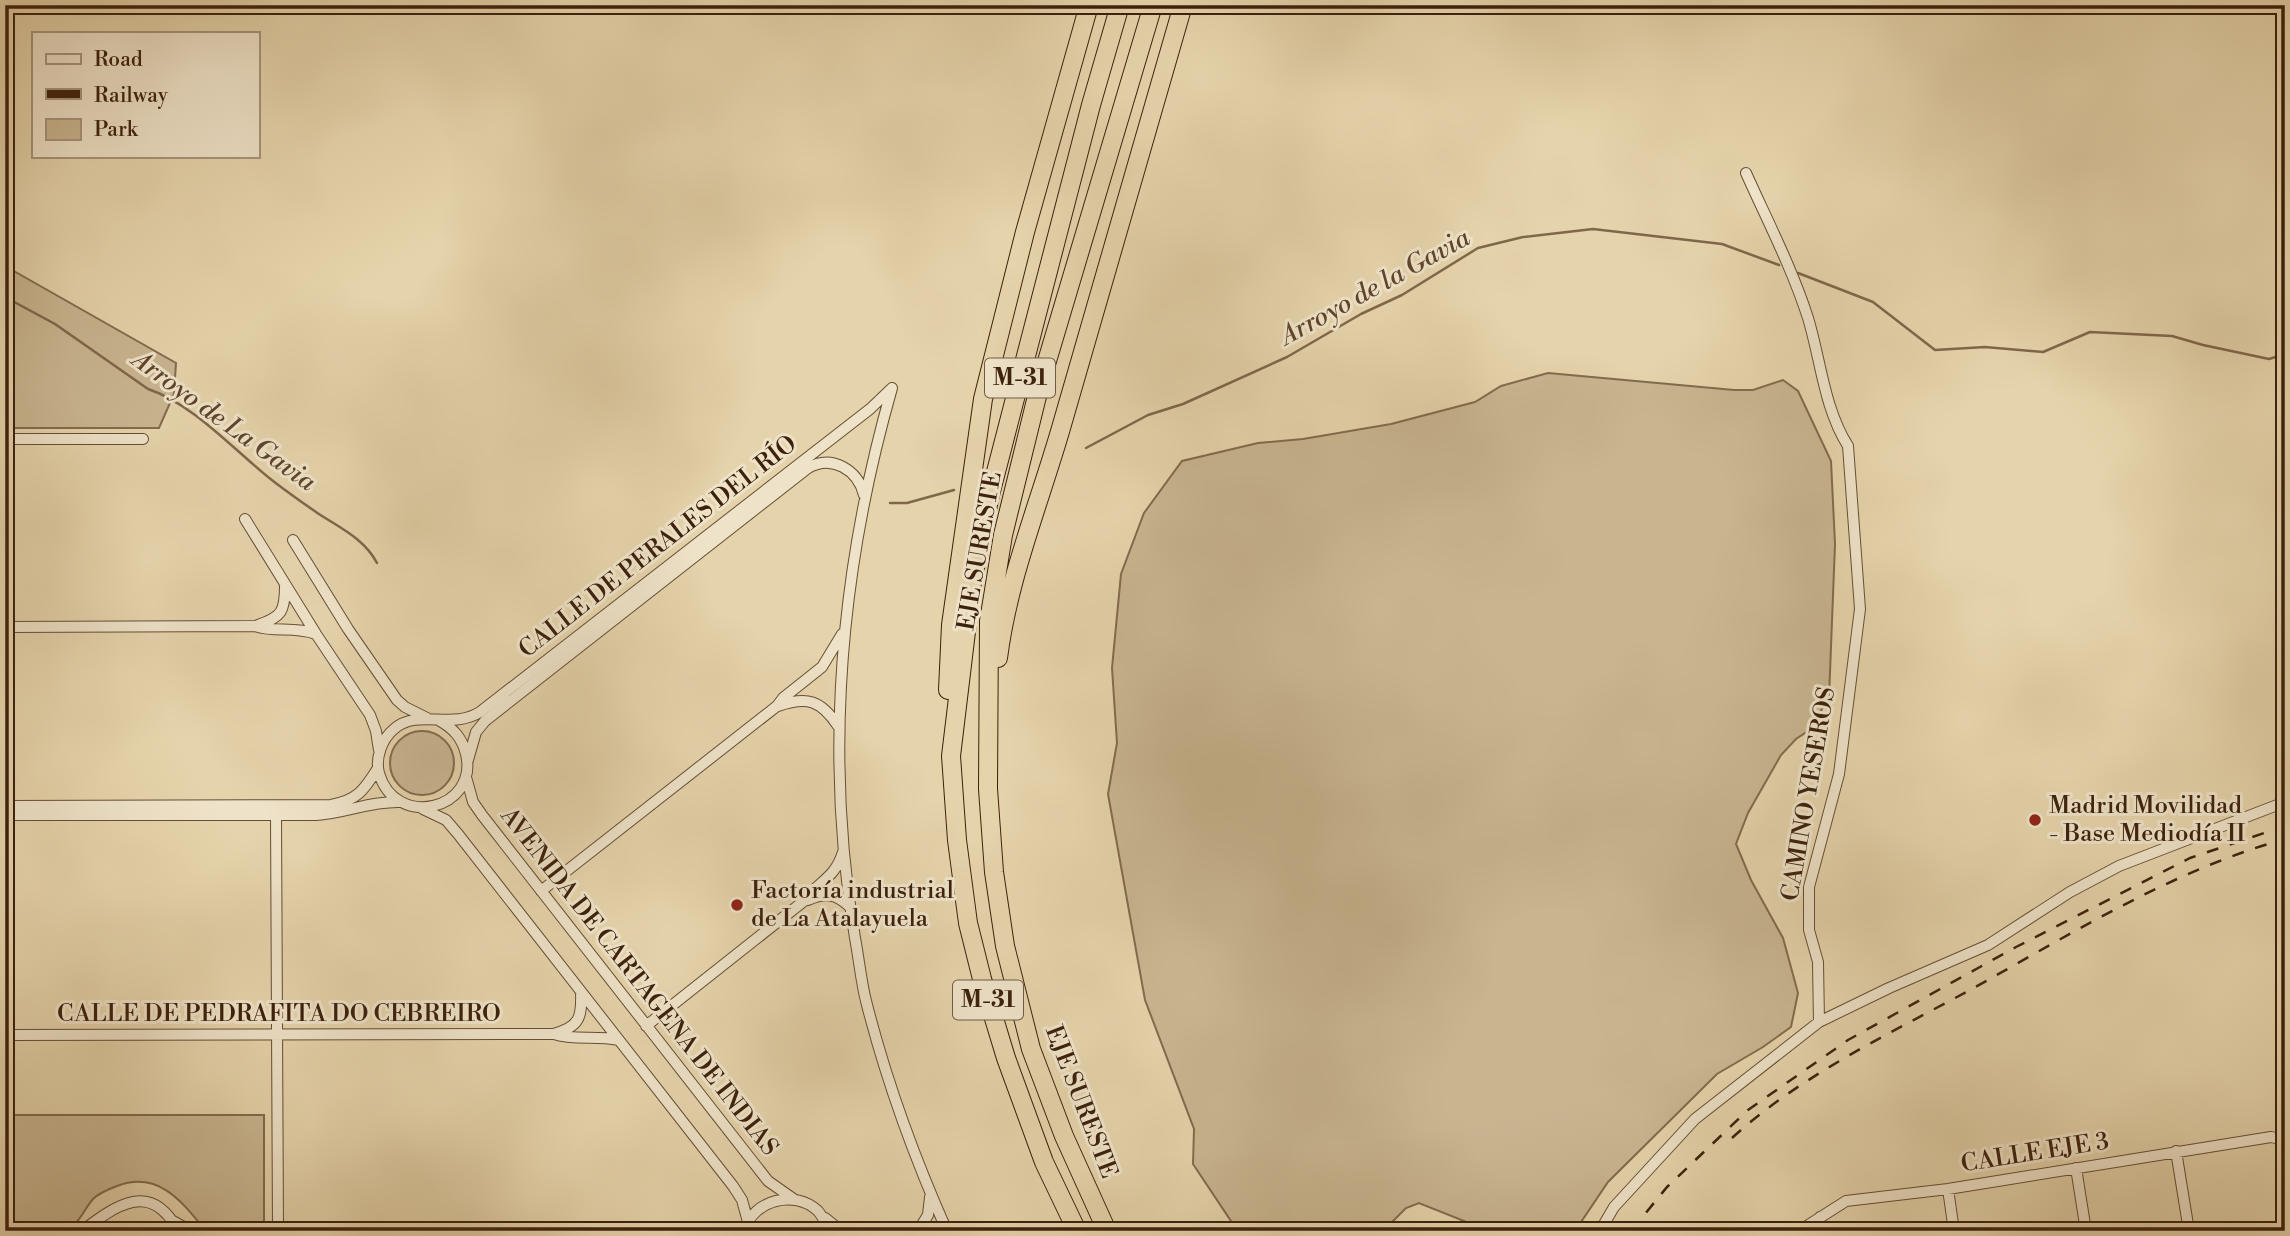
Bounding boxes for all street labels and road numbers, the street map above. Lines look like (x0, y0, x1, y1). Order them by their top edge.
road number: M-31 (985, 358, 1055, 398)
street label: CALLE DE PERALES DEL RÍO (512, 428, 803, 665)
street label: EJE SURESTE (951, 469, 1009, 633)
street label: CAMINO YESEROS (1775, 685, 1843, 903)
street label: AVENIDA DE CARTAGENA DE INDIAS (493, 801, 784, 1162)
road number: M-31 (953, 981, 1023, 1020)
street label: CALLE DE PEDRAFITA DO CEBREIRO (57, 999, 501, 1029)
street label: EJE SURESTE (1038, 1021, 1124, 1183)
street label: CALLE EJE 3 (1959, 1127, 2111, 1179)

